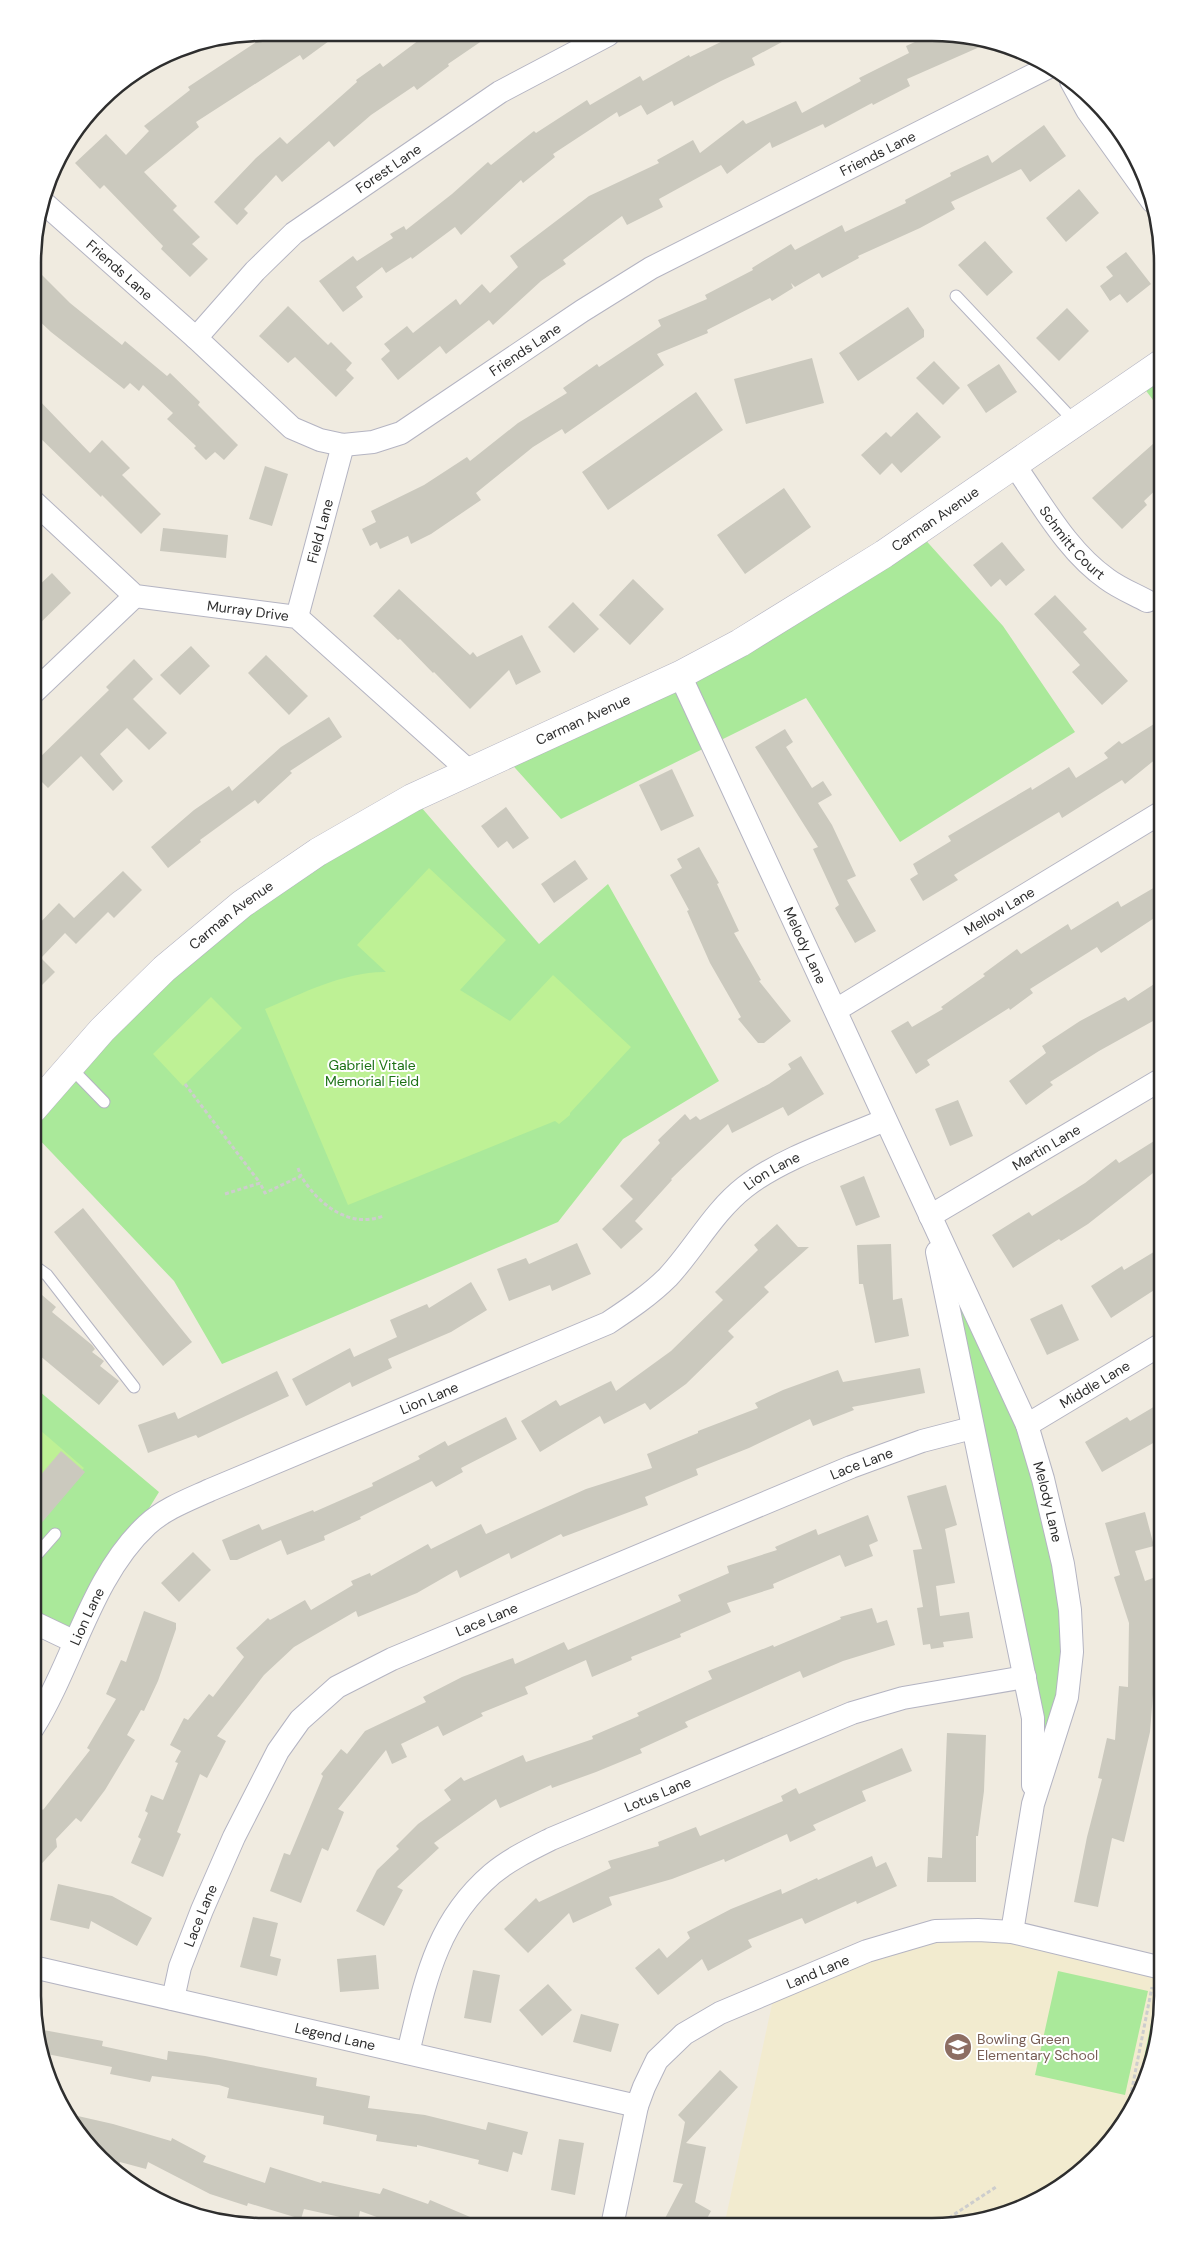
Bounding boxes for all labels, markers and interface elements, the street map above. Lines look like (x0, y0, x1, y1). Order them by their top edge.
street label: Friends Lane (837, 127, 919, 180)
street label: Forest Lane (352, 140, 425, 197)
street label: Friends Lane (83, 236, 156, 304)
street label: Friends Lane (486, 319, 564, 380)
street label: Carman Avenue (888, 482, 982, 555)
street label: Field Lane (303, 497, 337, 565)
street label: Schmitt Court (1036, 502, 1109, 583)
street label: Murray Drive (206, 596, 290, 625)
street label: Carman Avenue (533, 690, 633, 749)
street label: Carman Avenue (185, 876, 277, 954)
street label: Mellow Lane (961, 883, 1038, 939)
street label: Melody Lane (780, 904, 831, 987)
park label: Gabriel Vitale Memorial Field (325, 1056, 419, 1090)
street label: Martin Lane (1009, 1120, 1084, 1174)
street label: Lion Lane (740, 1148, 803, 1194)
street label: Middle Lane (1056, 1356, 1133, 1412)
street label: Lion Lane (397, 1378, 461, 1418)
street label: Lace Lane (827, 1443, 895, 1484)
street label: Melody Lane (1029, 1459, 1067, 1544)
street label: Lion Lane (66, 1584, 108, 1648)
street label: Lace Lane (453, 1598, 520, 1640)
street label: Lotus Lane (622, 1772, 694, 1816)
street label: Lace Lane (180, 1882, 221, 1949)
street label: Land Lane (784, 1951, 852, 1993)
street label: Legend Lane (293, 2019, 377, 2055)
place label: Bowling Green Elementary School (977, 2030, 1098, 2064)
school or university icon: Bowling Green Elementary School (943, 2032, 973, 2062)

